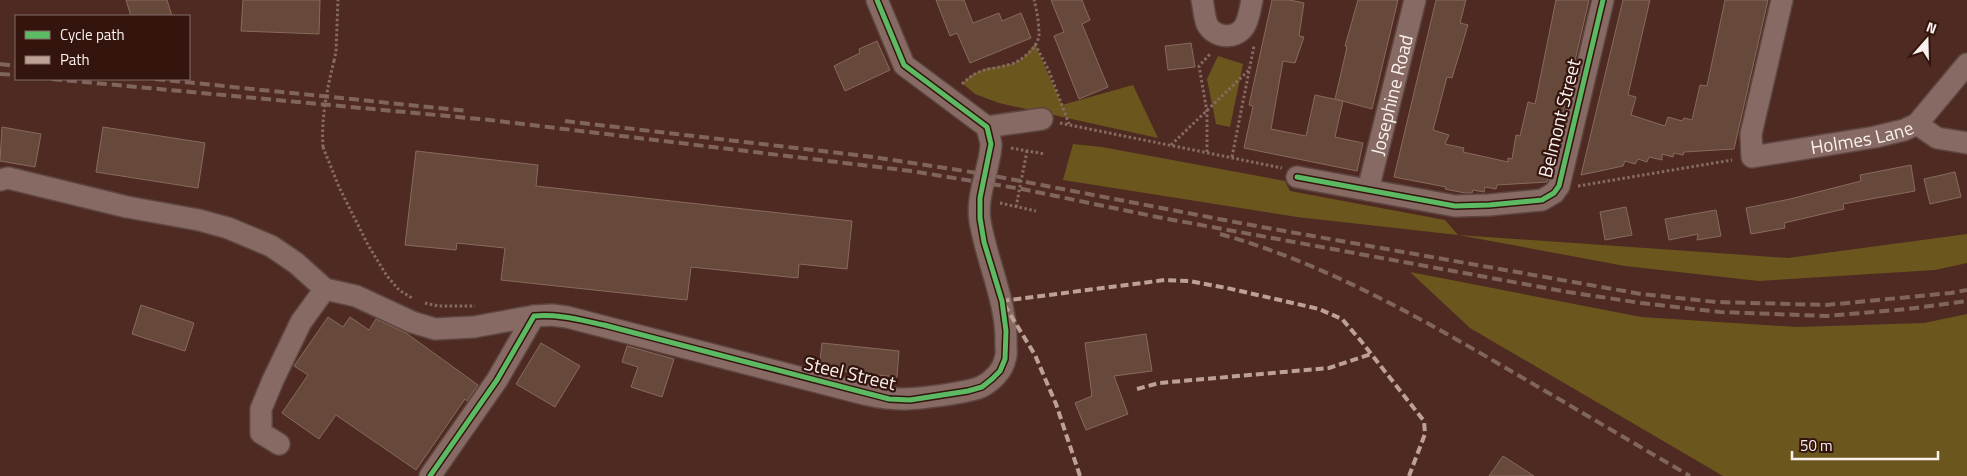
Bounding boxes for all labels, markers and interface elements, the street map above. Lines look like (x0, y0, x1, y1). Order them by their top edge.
legend (15, 15, 190, 80)
north arrow (1902, 15, 1952, 65)
text: N (1923, 16, 1940, 39)
text: Cycle path (60, 23, 125, 46)
street label: Josephine Road (1362, 31, 1420, 158)
text: Path (60, 48, 90, 71)
street label: Belmont Street (1530, 55, 1587, 180)
street label: Holmes Lane (1808, 113, 1918, 161)
street label: Steel Street (801, 348, 899, 397)
scale bar (1792, 428, 1938, 460)
text: 50 m (1800, 434, 1833, 457)

